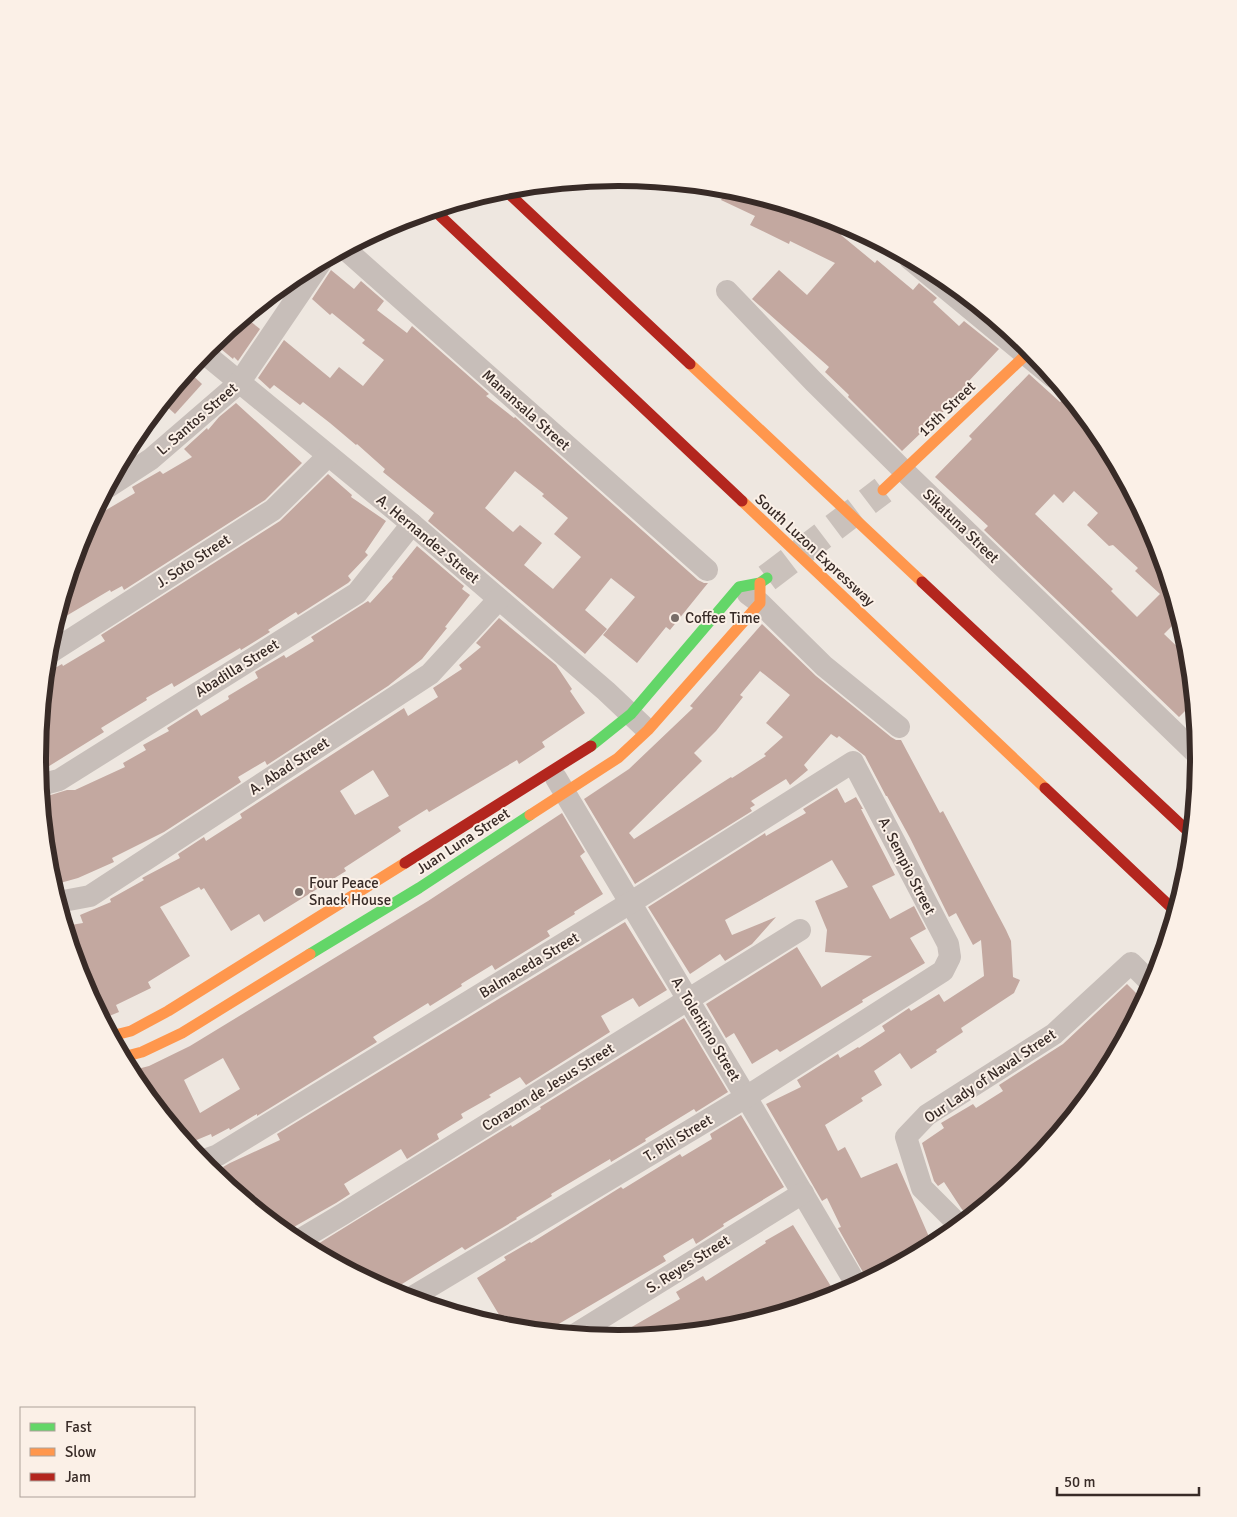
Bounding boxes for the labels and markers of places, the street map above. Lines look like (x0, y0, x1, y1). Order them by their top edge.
place label: Coffee Time (685, 609, 760, 627)
marker: Coffee Time (669, 612, 681, 624)
place label: Four Peace Snack House (309, 874, 391, 909)
marker: Four Peace Snack House (293, 886, 305, 898)

